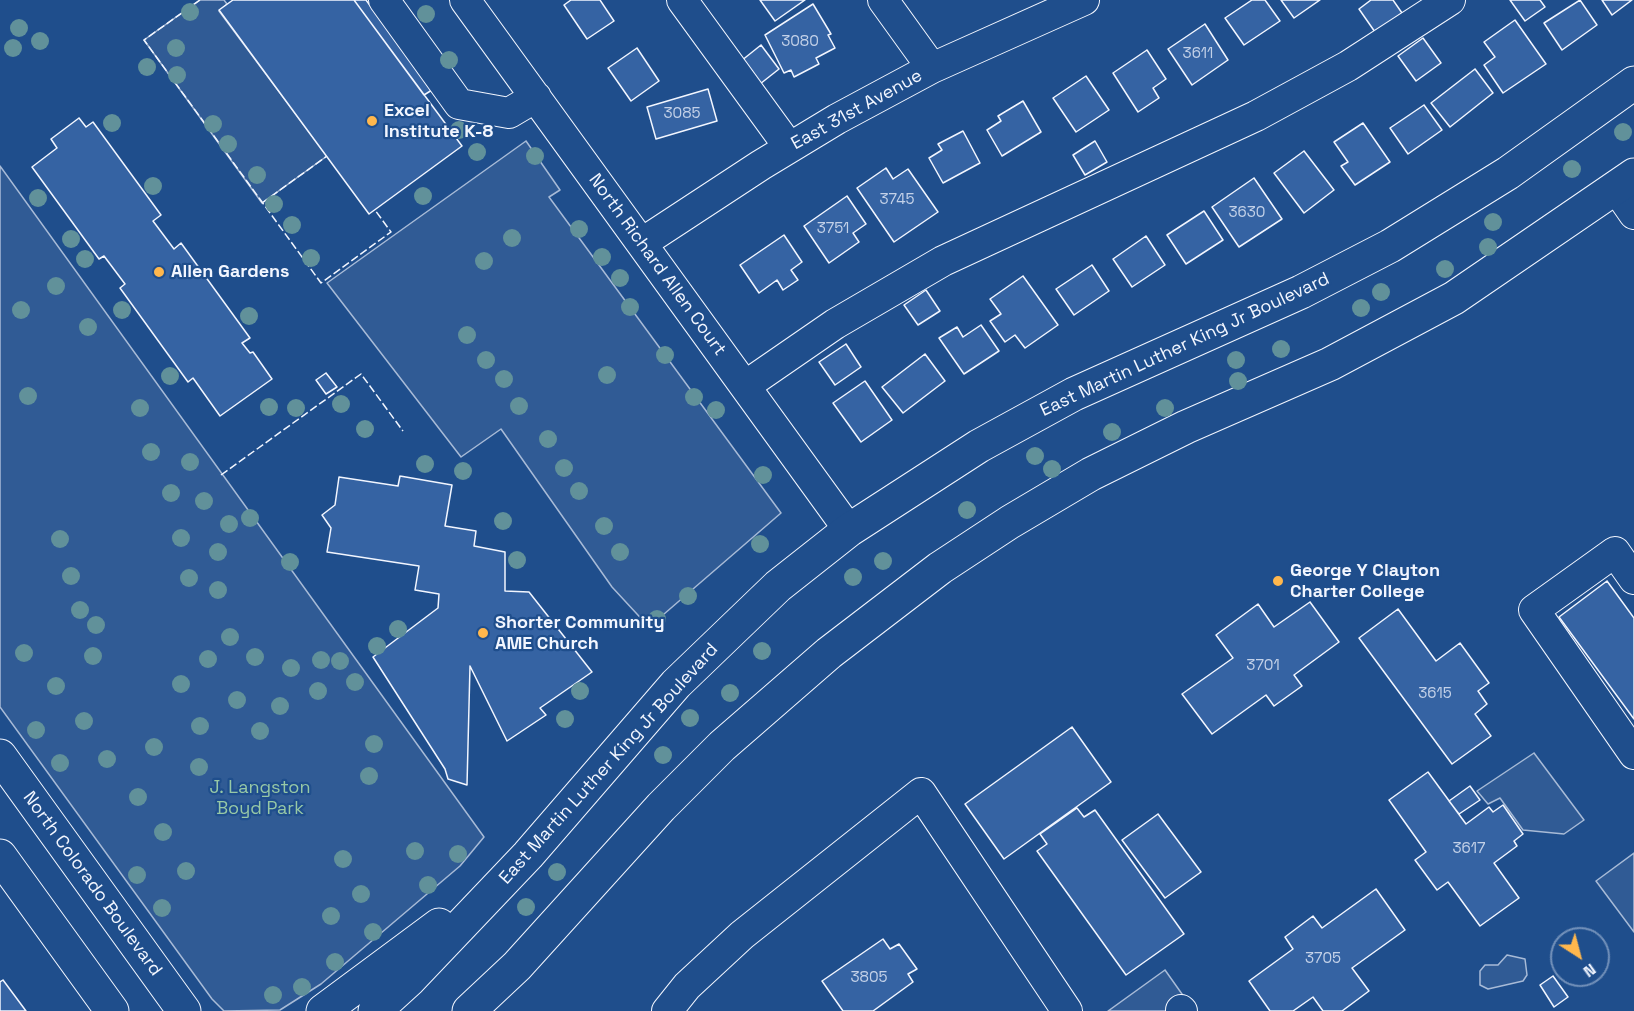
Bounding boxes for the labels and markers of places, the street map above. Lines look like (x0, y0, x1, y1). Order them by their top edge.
place label: Excel Institute K-8 (384, 100, 493, 142)
marker: Excel Institute K-8 (365, 114, 379, 128)
place label: Allen Gardens (171, 261, 290, 283)
marker: Allen Gardens (152, 265, 166, 279)
place label: George Y Clayton Charter College (1290, 560, 1440, 602)
marker: George Y Clayton Charter College (1271, 574, 1285, 588)
place label: Shorter Community AME Church (495, 612, 665, 654)
marker: Shorter Community AME Church (476, 626, 490, 640)

